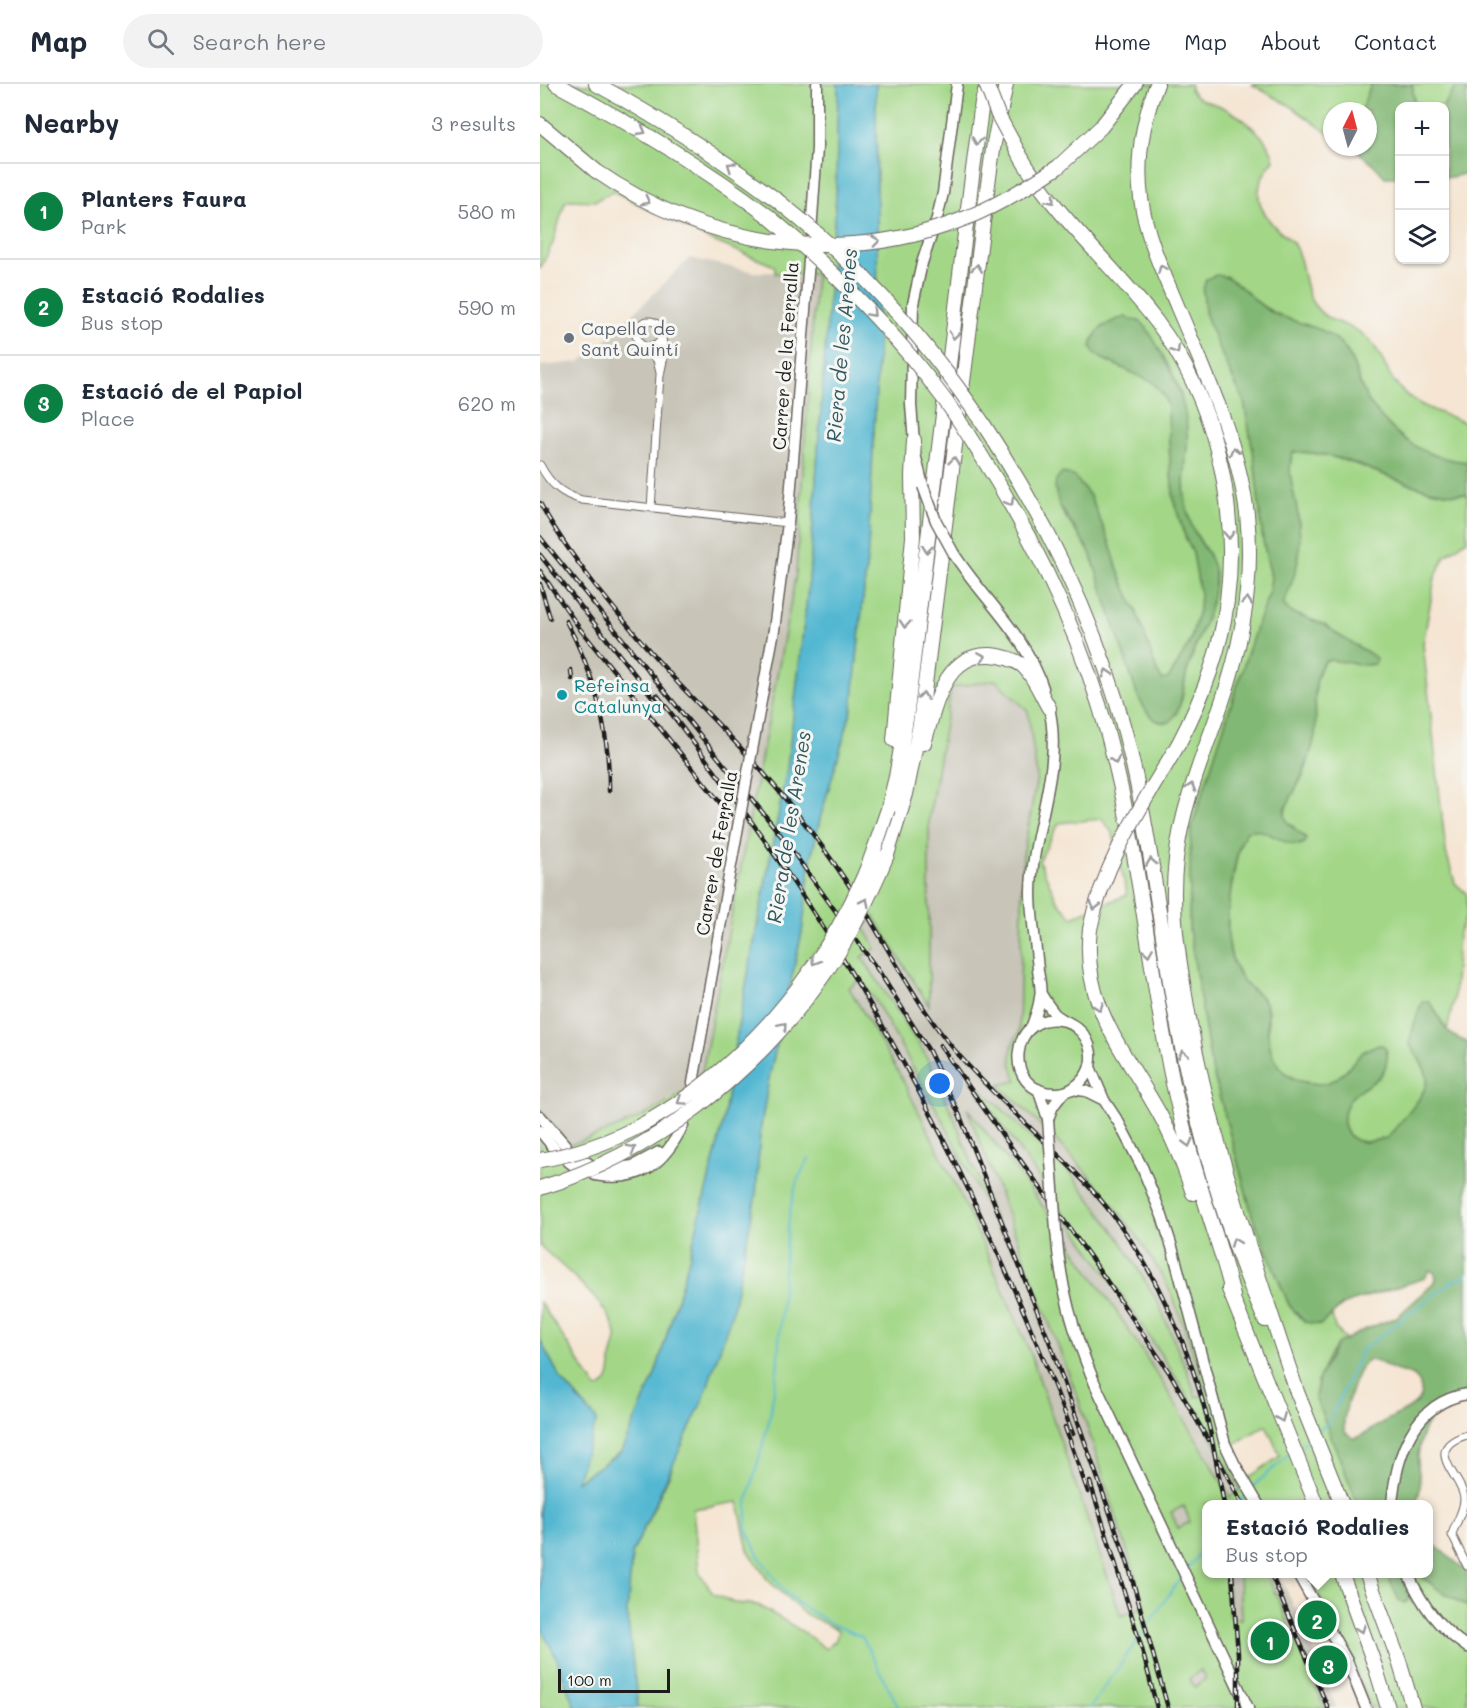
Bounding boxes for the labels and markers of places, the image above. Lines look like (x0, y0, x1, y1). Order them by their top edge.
place label: Capella de Sant Quintí (581, 316, 679, 361)
marker: Capella de Sant Quintí (562, 331, 576, 345)
place label: Refeinsa Catalunya (574, 673, 662, 718)
marker: Refeinsa Catalunya (555, 688, 569, 702)
pin: 2 (1298, 1598, 1336, 1642)
pin: 1 (1250, 1618, 1290, 1664)
pin: 3 (1308, 1642, 1348, 1688)

